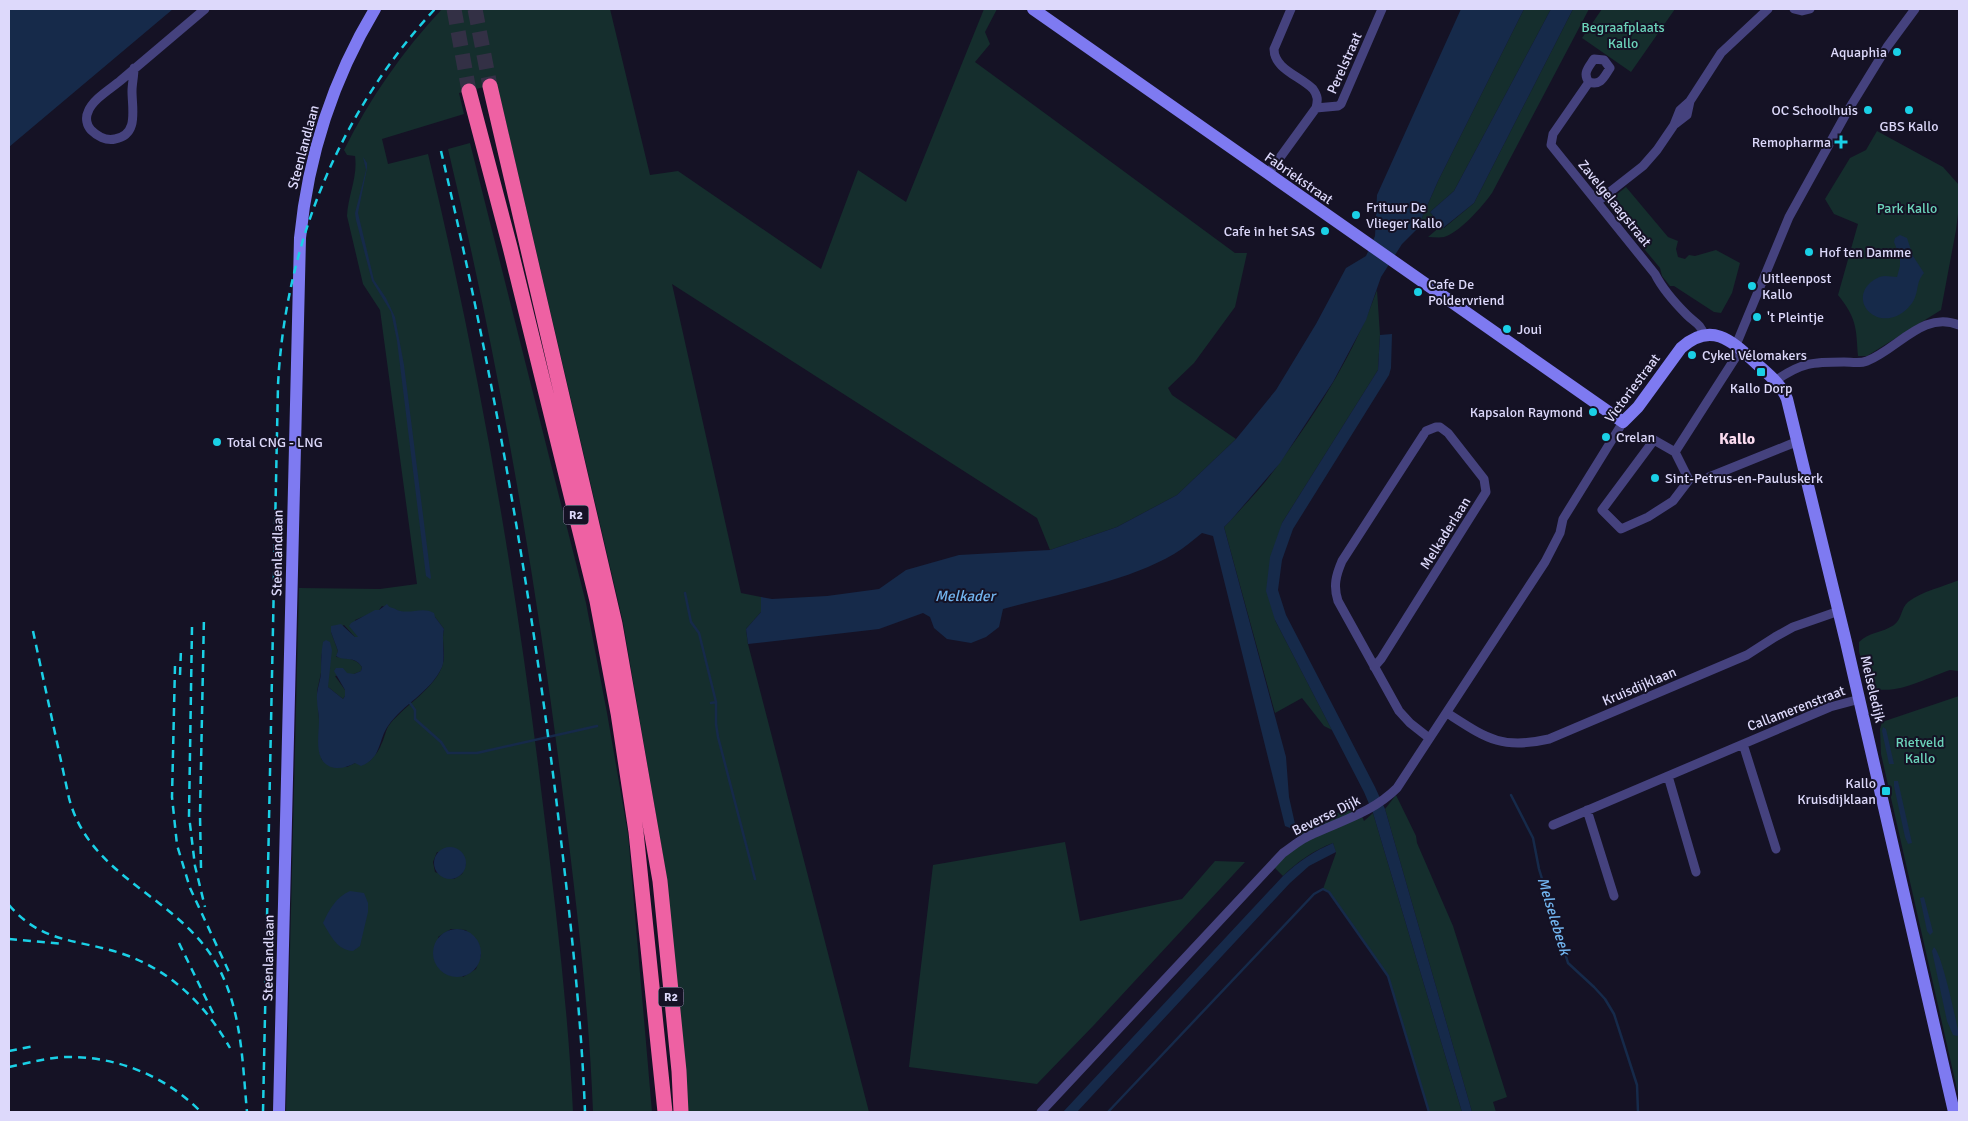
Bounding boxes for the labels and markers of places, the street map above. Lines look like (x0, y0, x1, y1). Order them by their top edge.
place label: Aquaphia (1830, 44, 1887, 61)
marker: Aquaphia (1891, 46, 1903, 58)
place label: OC Schoolhuis (1771, 102, 1858, 119)
marker: OC Schoolhuis (1862, 104, 1874, 116)
marker: GBS Kallo (1903, 104, 1915, 116)
place label: GBS Kallo (1880, 118, 1938, 135)
place label: Remopharma (1752, 134, 1831, 151)
marker: Remopharma (1835, 136, 1847, 148)
place label: Frituur De Vlieger Kallo (1366, 199, 1442, 232)
marker: Frituur De Vlieger Kallo (1350, 209, 1362, 221)
place label: Cafe in het SAS (1224, 223, 1315, 240)
marker: Cafe in het SAS (1319, 225, 1331, 237)
place label: Hof ten Damme (1819, 244, 1911, 261)
marker: Hof ten Damme (1803, 246, 1815, 258)
place label: Uitleenpost Kallo (1762, 270, 1831, 303)
place label: Cafe De Poldervriend (1428, 276, 1504, 309)
marker: Uitleenpost Kallo (1746, 280, 1758, 292)
marker: Cafe De Poldervriend (1412, 286, 1424, 298)
place label: 't Pleintje (1767, 309, 1824, 326)
marker: 't Pleintje (1751, 311, 1763, 323)
place label: Joui (1517, 321, 1542, 338)
marker: Joui (1501, 323, 1513, 335)
place label: Cykel Vélomakers (1702, 347, 1807, 364)
marker: Cykel Vélomakers (1686, 349, 1698, 361)
marker: Kallo Dorp (1755, 366, 1767, 378)
place label: Kallo Dorp (1730, 380, 1792, 397)
place label: Kapsalon Raymond (1470, 404, 1583, 421)
marker: Kapsalon Raymond (1587, 406, 1599, 418)
place label: Crelan (1616, 429, 1655, 446)
marker: Crelan (1600, 431, 1612, 443)
place label: Total CNG - LNG (227, 434, 323, 451)
marker: Total CNG - LNG (211, 436, 223, 448)
place label: Sint-Petrus-en-Pauluskerk (1665, 470, 1823, 487)
marker: Sint-Petrus-en-Pauluskerk (1649, 472, 1661, 484)
place label: Kallo Kruisdijklaan (1797, 775, 1876, 808)
marker: Kallo Kruisdijklaan (1880, 785, 1892, 797)

